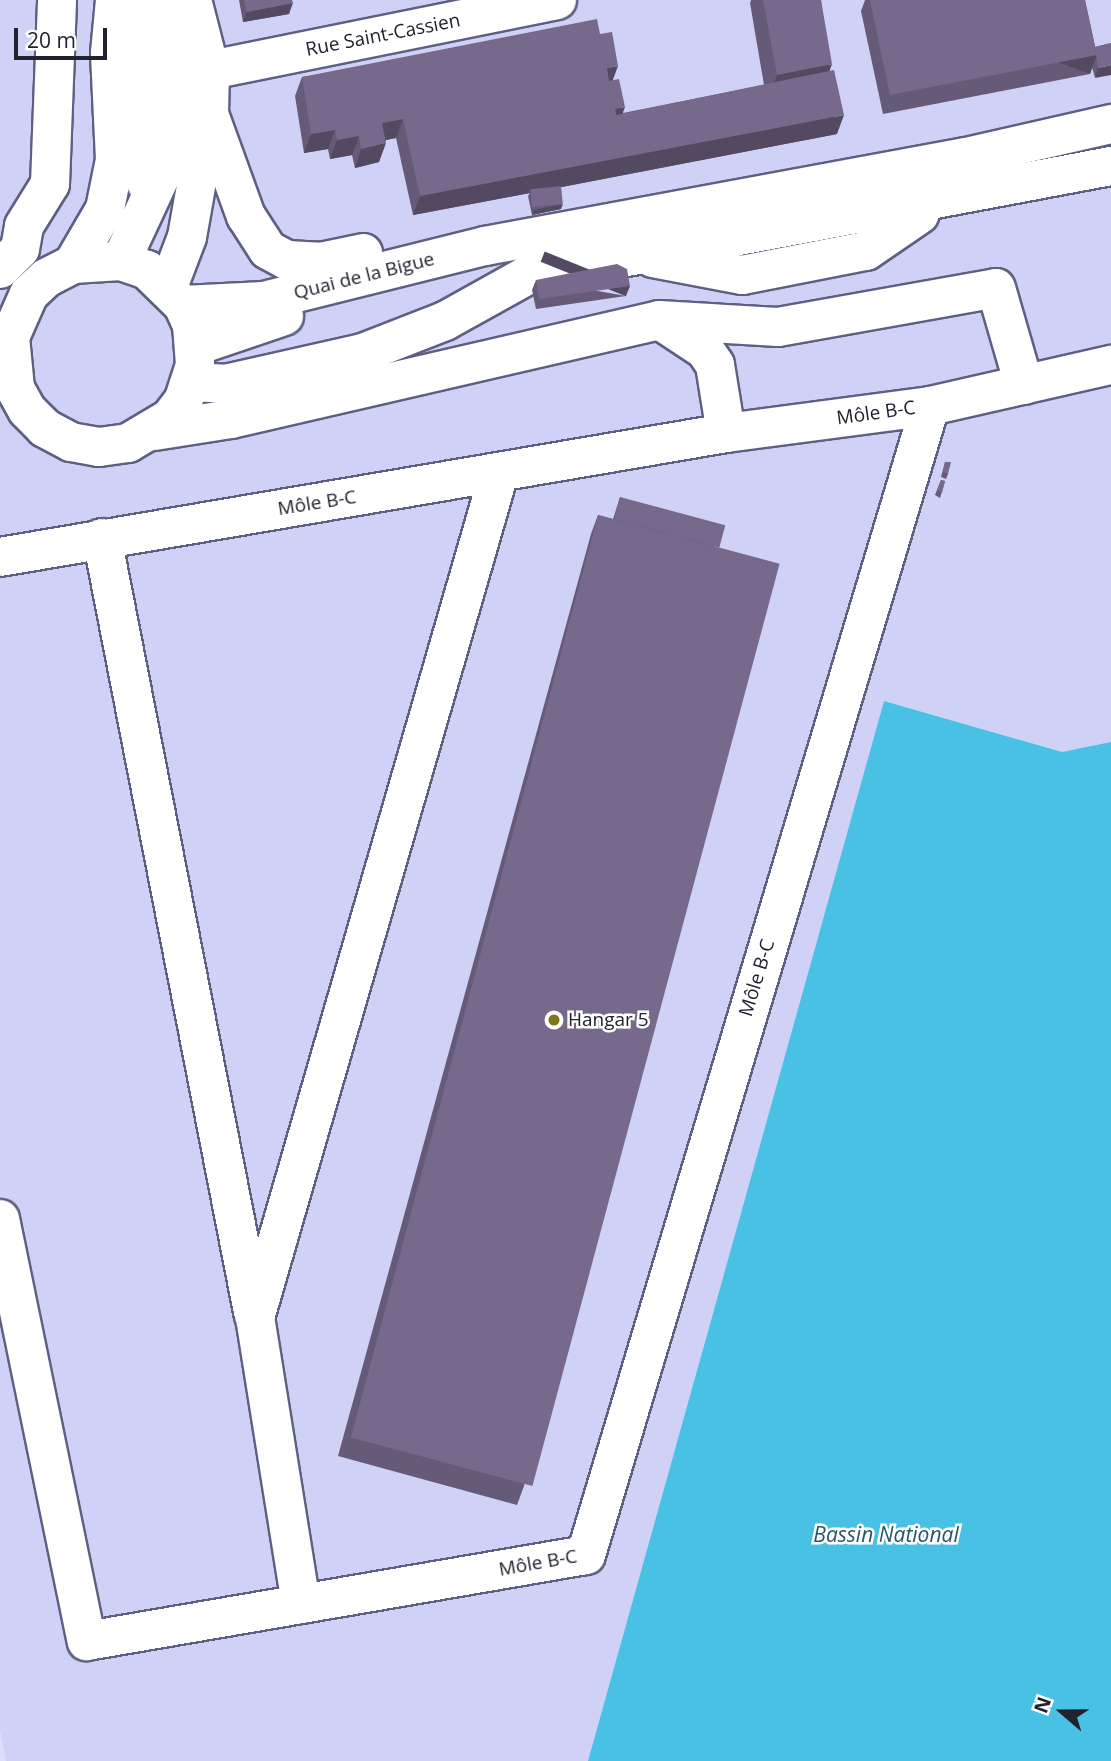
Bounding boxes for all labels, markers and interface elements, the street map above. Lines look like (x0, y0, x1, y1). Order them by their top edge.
street label: Rue Saint-Cassien (304, 9, 462, 61)
scale bar (18, 14, 110, 58)
text: 20 m (27, 26, 76, 54)
street label: Quai de la Bigue (291, 248, 437, 304)
street label: Môle B-C (835, 396, 917, 430)
street label: Môle B-C (276, 486, 358, 520)
street label: Môle B-C (735, 937, 779, 1019)
place label: Hangar 5 (568, 1009, 649, 1031)
marker: Hangar 5 (546, 1012, 562, 1028)
water label: Bassin National (813, 1521, 959, 1547)
street label: Môle B-C (497, 1545, 579, 1581)
north arrow (1027, 1677, 1097, 1747)
text: N (1027, 1693, 1057, 1717)

